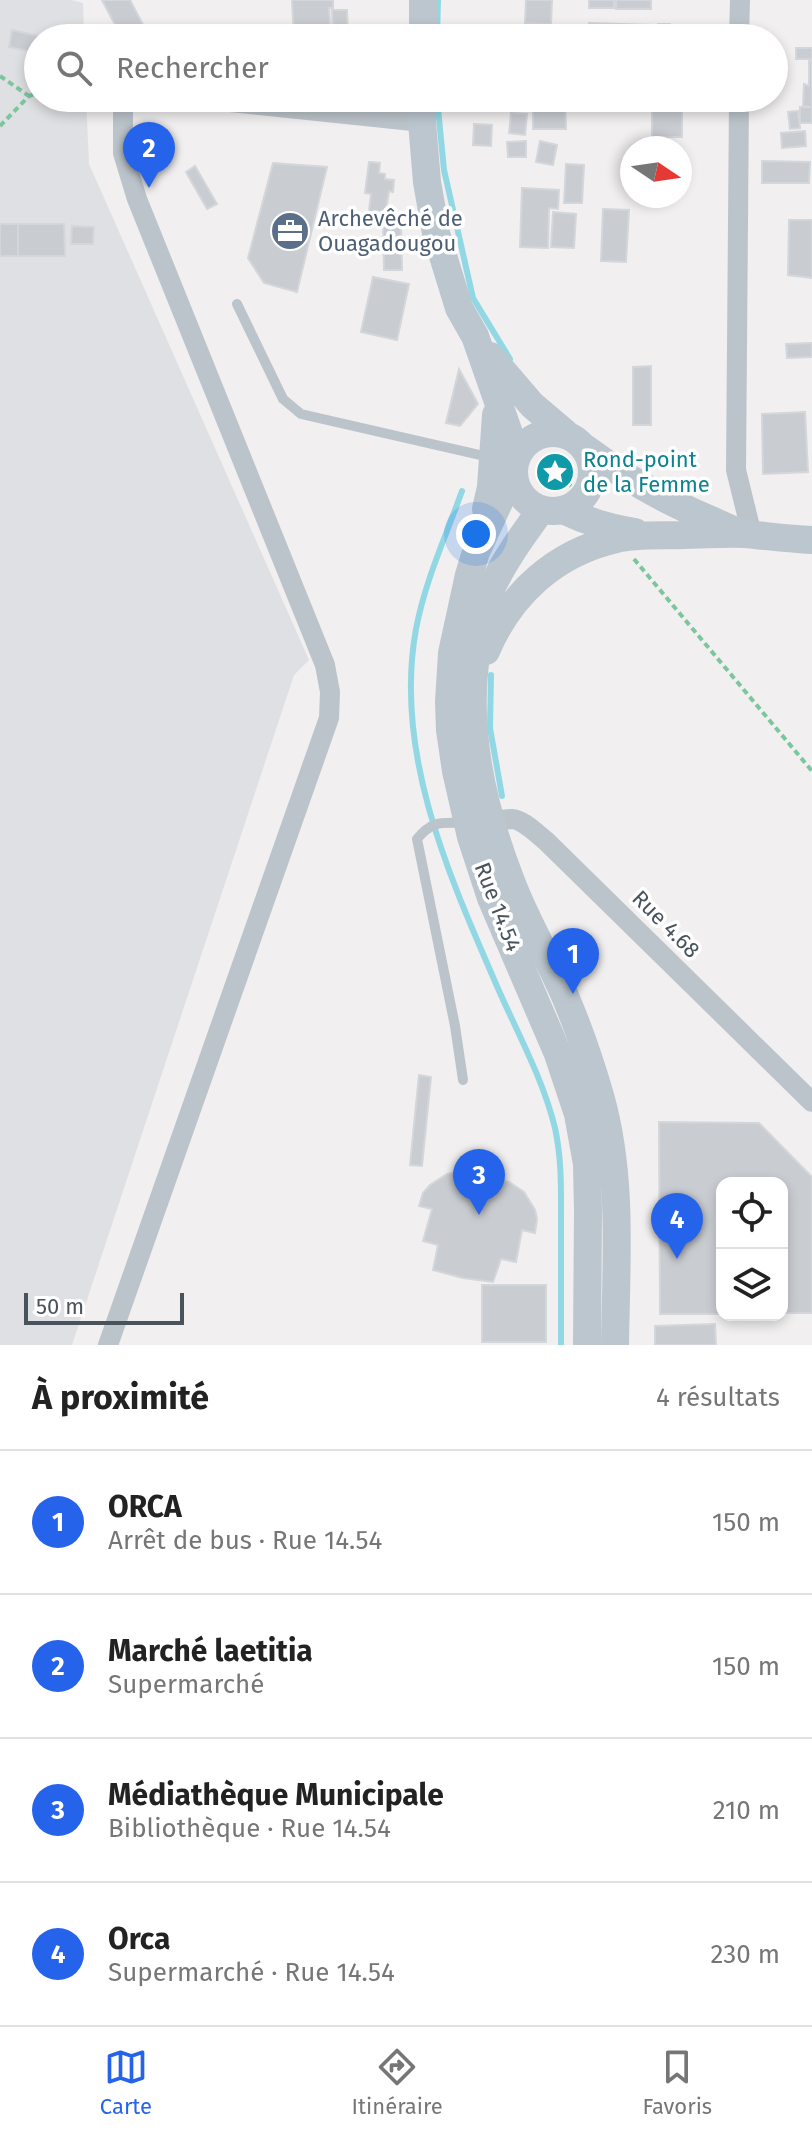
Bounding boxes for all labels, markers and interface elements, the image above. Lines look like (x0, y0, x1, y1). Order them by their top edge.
search box (24, 24, 788, 112)
icon: search (52, 46, 96, 90)
text: Rechercher (116, 50, 269, 86)
pin: 2 (123, 122, 175, 188)
north arrow (620, 136, 692, 208)
place label: Archevêché de Ouagadougou (318, 205, 463, 257)
office icon: Archevêché de Ouagadougou (269, 210, 311, 252)
place label: Rond-point de la Femme (583, 446, 710, 498)
place icon: Rond-point de la Femme (534, 451, 576, 493)
your location (456, 514, 496, 554)
street label: Rue 14.54 (469, 859, 527, 956)
street label: Rue 4.68 (627, 885, 705, 963)
pin: 1 (547, 928, 599, 994)
pin: 3 (453, 1149, 505, 1215)
map controls (716, 1177, 788, 1321)
button: locate (716, 1177, 788, 1249)
pin: 4 (651, 1193, 703, 1259)
button: layers (716, 1249, 788, 1321)
scale bar (24, 1289, 184, 1325)
text: 50 m (36, 1293, 84, 1320)
text: À proximité (32, 1377, 209, 1418)
text: 4 résultats (656, 1382, 780, 1413)
text: ORCA (108, 1489, 182, 1525)
text: 1 (52, 1507, 64, 1538)
text: 150 m (712, 1507, 780, 1538)
text: Arrêt de bus · Rue 14.54 (108, 1525, 382, 1556)
text: Marché laetitia (108, 1633, 313, 1669)
text: 2 (51, 1651, 65, 1682)
text: 150 m (712, 1651, 780, 1682)
text: Supermarché (108, 1669, 264, 1700)
text: Médiathèque Municipale (108, 1777, 444, 1813)
text: 3 (51, 1795, 65, 1826)
text: 210 m (713, 1795, 780, 1826)
text: Bibliothèque · Rue 14.54 (108, 1813, 391, 1844)
text: Orca (108, 1921, 170, 1957)
text: 4 (51, 1939, 65, 1970)
text: 230 m (711, 1939, 780, 1970)
text: Supermarché · Rue 14.54 (108, 1957, 395, 1988)
tab: Carte (100, 2045, 152, 2120)
tab: Itinéraire (352, 2045, 443, 2120)
tab: Favoris (642, 2045, 712, 2120)

